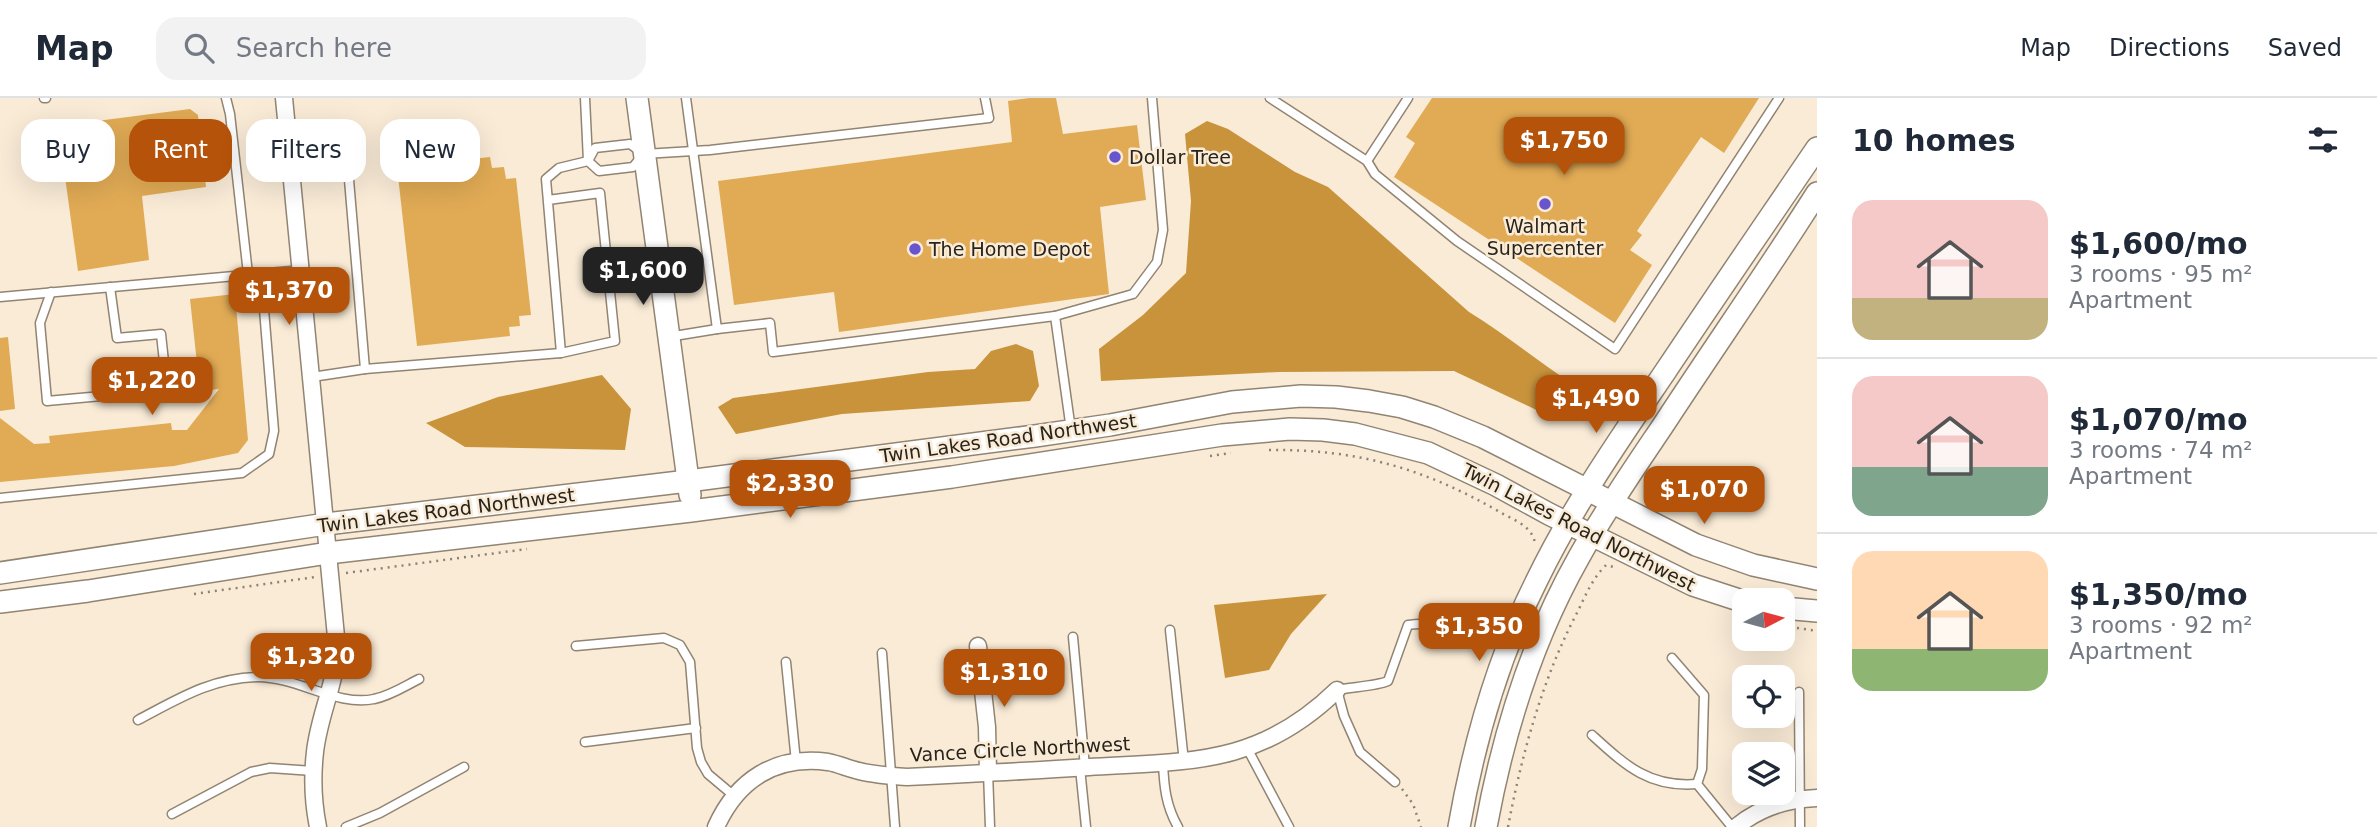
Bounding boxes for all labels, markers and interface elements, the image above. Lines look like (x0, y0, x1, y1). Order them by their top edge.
search box (156, 17, 646, 80)
text: Map (35, 29, 114, 68)
icon: search (180, 29, 218, 67)
text: Search here (236, 33, 392, 63)
text: Map (2020, 34, 2071, 62)
text: Directions (2109, 34, 2230, 62)
text: Saved (2268, 34, 2342, 62)
pin: $1,750 (1507, 118, 1621, 177)
chip: Buy (21, 119, 115, 182)
chip: Rent (129, 119, 232, 182)
chip: Filters (246, 119, 366, 182)
chip: New (380, 119, 480, 182)
icon: filters (2304, 121, 2342, 159)
text: 10 homes (1852, 123, 2016, 158)
text: $1,750 (1520, 127, 1608, 153)
place label: Dollar Tree (1129, 146, 1231, 168)
marker: Dollar Tree (1107, 149, 1123, 165)
marker: Walmart Supercenter (1537, 196, 1553, 212)
place label: Walmart Supercenter (1487, 215, 1603, 259)
text: $1,600/mo (2069, 226, 2248, 261)
icon: home (1908, 228, 1992, 312)
place label: The Home Depot (928, 238, 1090, 260)
marker: The Home Depot (907, 241, 923, 257)
pin: $1,600 (586, 248, 700, 307)
text: $1,600 (599, 257, 687, 283)
text: 3 rooms · 95 m² (2069, 261, 2253, 287)
pin: $1,370 (232, 268, 346, 327)
text: $1,370 (245, 277, 333, 303)
text: Apartment (2069, 287, 2192, 313)
pin: $1,220 (95, 358, 209, 417)
text: $1,220 (108, 367, 196, 393)
pin: $1,490 (1539, 376, 1653, 435)
text: $1,490 (1552, 385, 1640, 411)
text: $1,070/mo (2069, 402, 2248, 437)
icon: home (1908, 404, 1992, 488)
street label: Twin Lakes Road Northwest (877, 409, 1138, 467)
text: 3 rooms · 74 m² (2069, 437, 2253, 463)
street label: Twin Lakes Road Northwest (1458, 458, 1699, 596)
pin: $2,330 (733, 460, 847, 520)
text: Apartment (2069, 463, 2192, 489)
pin: $1,070 (1647, 466, 1761, 526)
text: $2,330 (746, 470, 834, 496)
text: $1,070 (1660, 476, 1748, 502)
street label: Twin Lakes Road Northwest (315, 483, 576, 537)
text: $1,350/mo (2069, 577, 2248, 612)
icon: home (1908, 579, 1992, 663)
north arrow (1732, 588, 1796, 651)
map controls (1732, 588, 1795, 805)
pin: $1,350 (1422, 603, 1536, 663)
text: 3 rooms · 92 m² (2069, 612, 2253, 638)
text: $1,350 (1435, 613, 1523, 639)
pin: $1,320 (254, 634, 368, 693)
text: Apartment (2069, 638, 2192, 664)
text: $1,320 (267, 643, 355, 669)
pin: $1,310 (947, 650, 1061, 709)
text: $1,310 (960, 659, 1048, 685)
button: locate (1732, 665, 1795, 728)
street label: Vance Circle Northwest (909, 732, 1131, 766)
button: layers (1732, 742, 1795, 805)

